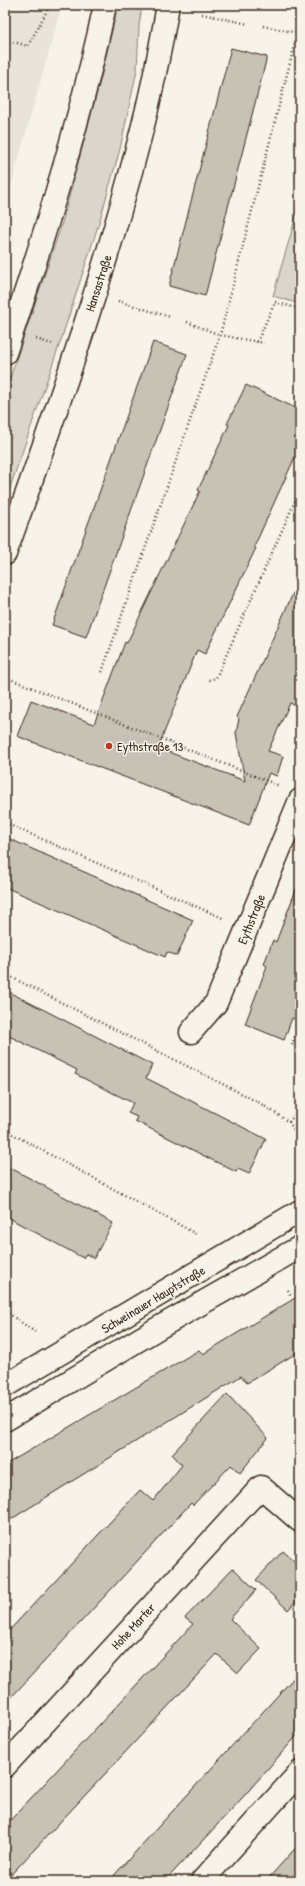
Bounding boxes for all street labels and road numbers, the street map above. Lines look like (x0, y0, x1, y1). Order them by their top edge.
street label: Hansastraße (80, 252, 116, 314)
street label: Eythstraße (233, 891, 269, 947)
street label: Schweinauer Hauptstraße (98, 1261, 208, 1337)
street label: Hohe Marter (107, 1599, 159, 1653)

